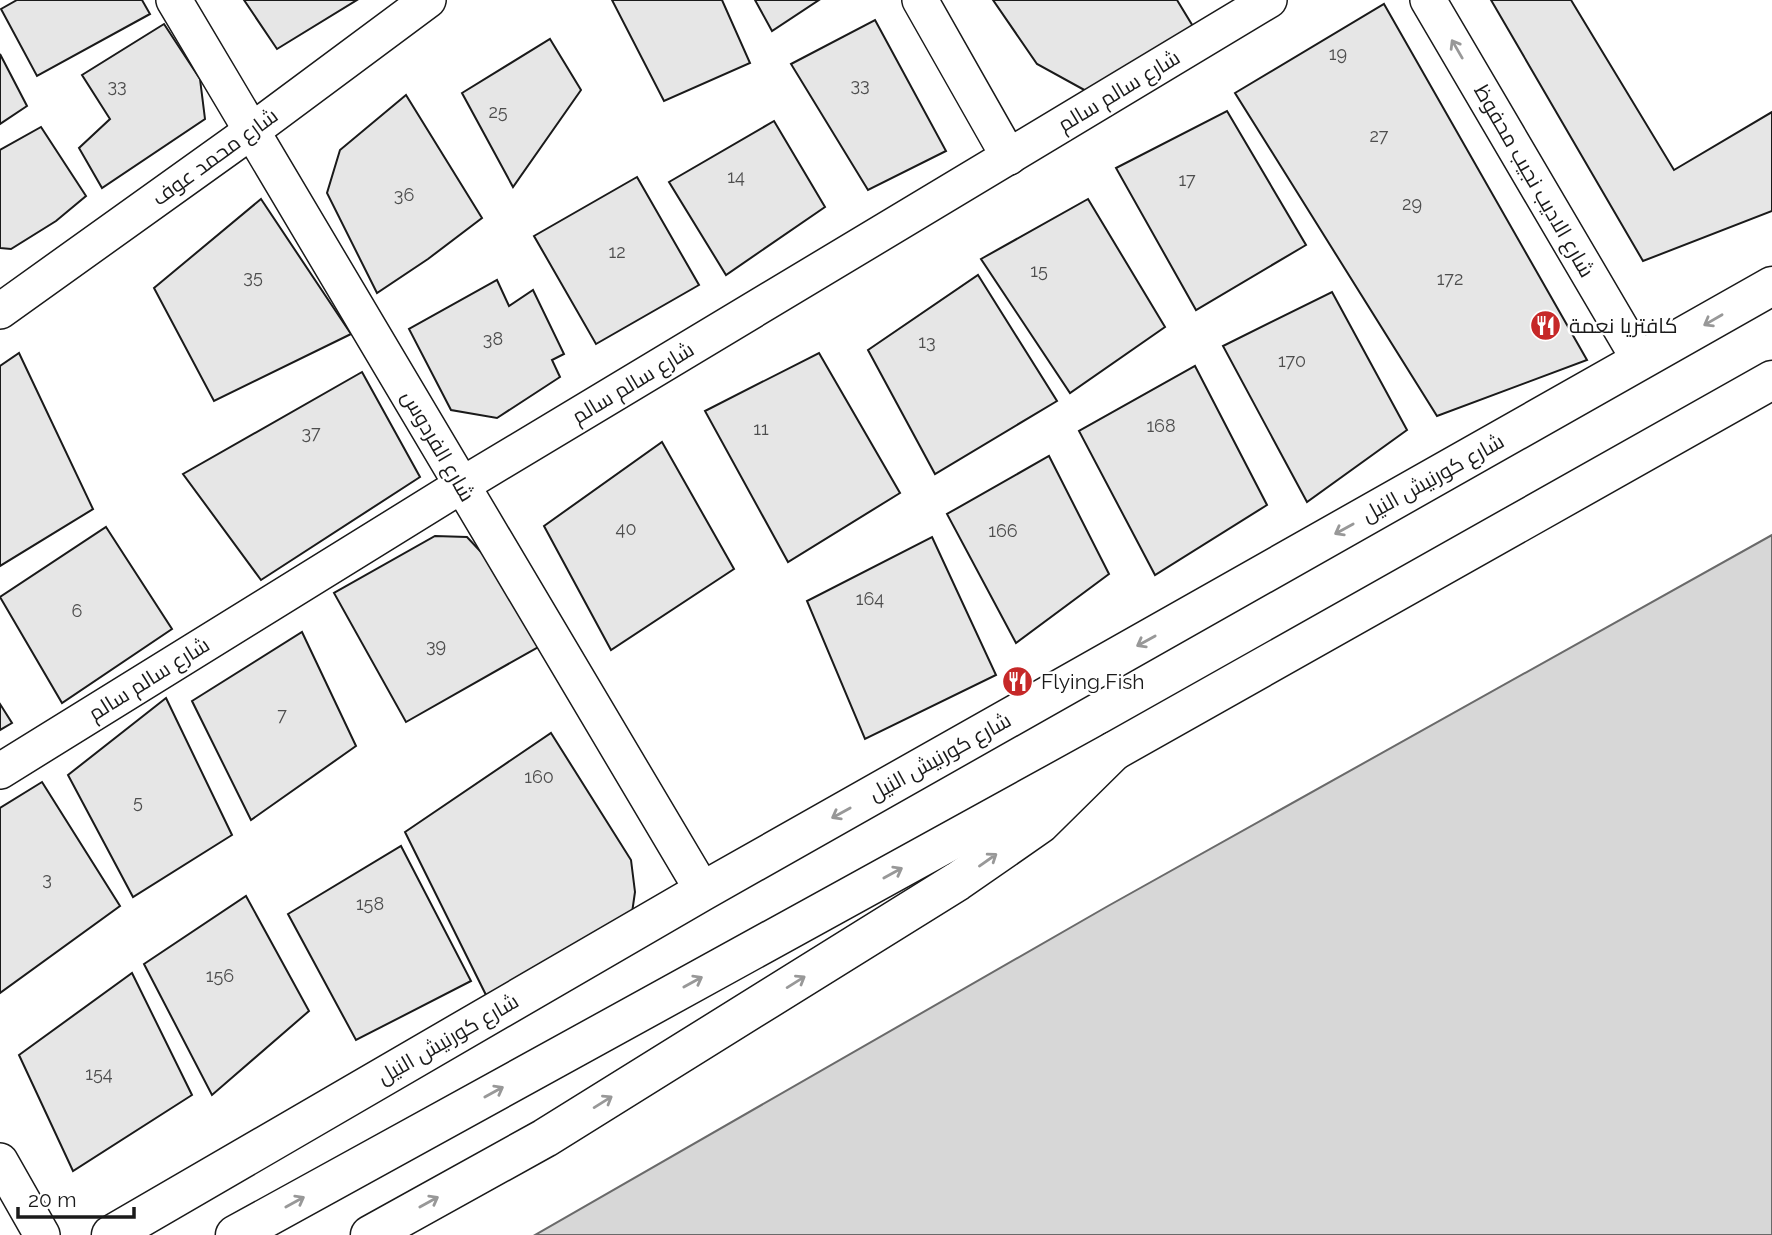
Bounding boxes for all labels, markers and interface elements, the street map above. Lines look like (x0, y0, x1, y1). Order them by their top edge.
one-way arrow (1450, 39, 1463, 60)
house number: 19 (1329, 43, 1347, 64)
street label: شارع سالم سالم (1053, 44, 1185, 138)
house number: 33 (850, 74, 870, 95)
house number: 33 (107, 75, 127, 96)
street label: شارع الاديب نجيب محفوظ (1467, 80, 1600, 282)
house number: 25 (488, 101, 508, 122)
street label: شارع محمد عوف (147, 103, 284, 212)
house number: 27 (1369, 125, 1389, 146)
house number: 14 (727, 166, 745, 187)
house number: 17 (1178, 169, 1196, 190)
house number: 36 (394, 184, 414, 205)
house number: 29 (1402, 193, 1422, 214)
house number: 12 (608, 241, 626, 262)
house number: 15 (1030, 260, 1048, 281)
house number: 35 (243, 266, 263, 287)
house number: 172 (1437, 268, 1463, 289)
restaurant icon: كافتريا نعمة (1529, 309, 1563, 343)
place label: كافتريا نعمة (1569, 313, 1678, 338)
one-way arrow (1703, 313, 1723, 327)
house number: 38 (483, 328, 503, 349)
house number: 13 (918, 331, 936, 352)
street label: شارع سالم سالم (567, 336, 699, 430)
house number: 170 (1278, 350, 1306, 371)
street label: شارع الفردوس (395, 386, 480, 507)
house number: 168 (1146, 415, 1176, 436)
house number: 11 (753, 418, 769, 439)
house number: 37 (301, 422, 321, 443)
street label: شارع كورنيش النيل (1357, 428, 1509, 529)
house number: 40 (616, 518, 636, 539)
house number: 166 (988, 520, 1018, 541)
one-way arrow (1334, 523, 1355, 536)
house number: 164 (856, 588, 884, 609)
house number: 6 (72, 600, 83, 621)
street label: شارع سالم سالم (84, 631, 215, 727)
house number: 39 (426, 635, 446, 656)
one-way arrow (1136, 635, 1157, 648)
restaurant icon: Flying Fish (1001, 665, 1035, 699)
place label: Flying Fish (1041, 669, 1145, 694)
house number: 7 (277, 704, 287, 725)
street label: شارع كورنيش النيل (864, 707, 1016, 808)
house number: 160 (524, 766, 554, 787)
house number: 5 (133, 791, 143, 812)
one-way arrow (832, 806, 852, 820)
one-way arrow (978, 853, 997, 867)
one-way arrow (882, 866, 902, 880)
house number: 3 (42, 868, 52, 889)
house number: 158 (356, 893, 384, 914)
house number: 156 (206, 965, 234, 986)
one-way arrow (786, 974, 806, 988)
one-way arrow (683, 975, 703, 989)
street label: شارع كورنيش النيل (373, 988, 524, 1091)
house number: 154 (85, 1063, 113, 1084)
one-way arrow (483, 1085, 504, 1098)
one-way arrow (593, 1095, 612, 1110)
scale bar (18, 1176, 133, 1220)
text: 20 m (28, 1187, 76, 1212)
one-way arrow (284, 1195, 305, 1208)
one-way arrow (419, 1195, 439, 1209)

